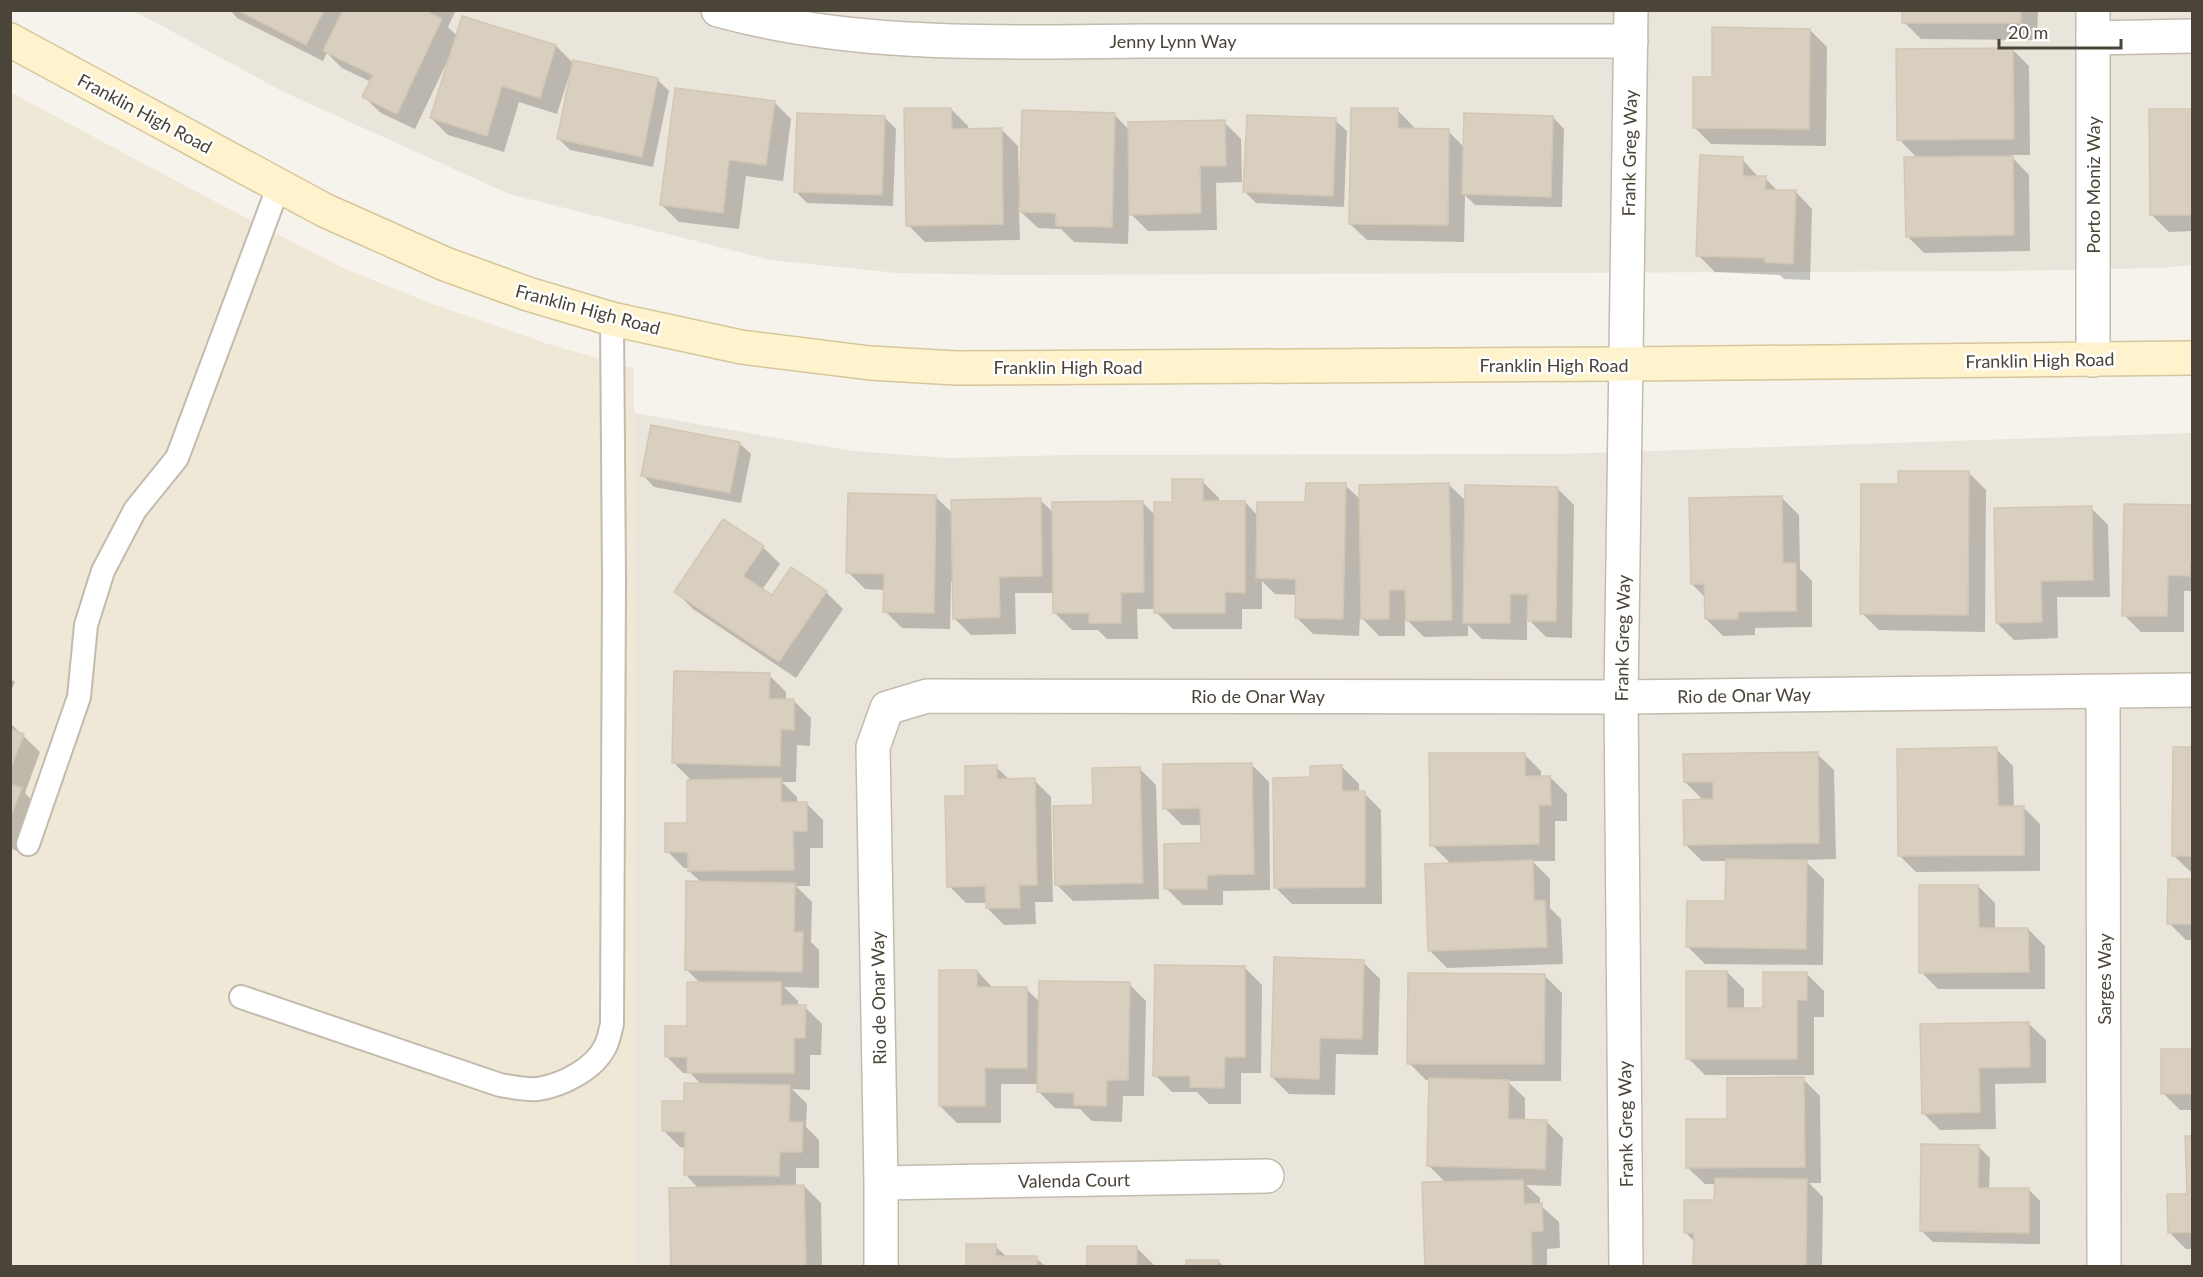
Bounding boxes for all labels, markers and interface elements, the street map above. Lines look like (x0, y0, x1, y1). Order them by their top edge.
scale bar (1999, 12, 2120, 50)
text: 20 m (2008, 21, 2048, 43)
street label: Jenny Lynn Way (1109, 30, 1237, 52)
street label: Franklin High Road (74, 68, 216, 158)
street label: Frank Greg Way (1617, 89, 1641, 216)
street label: Porto Moniz Way (2082, 116, 2104, 254)
street label: Franklin High Road (513, 279, 663, 339)
street label: Franklin High Road (1965, 348, 2115, 372)
street label: Franklin High Road (1479, 354, 1629, 376)
street label: Franklin High Road (993, 356, 1143, 378)
street label: Frank Greg Way (1610, 574, 1634, 701)
street label: Rio de Onar Way (1677, 683, 1812, 707)
street label: Rio de Onar Way (1191, 685, 1326, 707)
street label: Rio de Onar Way (866, 930, 890, 1065)
street label: Sarges Way (2093, 933, 2115, 1025)
street label: Frank Greg Way (1613, 1060, 1637, 1187)
street label: Valenda Court (1018, 1168, 1131, 1192)

